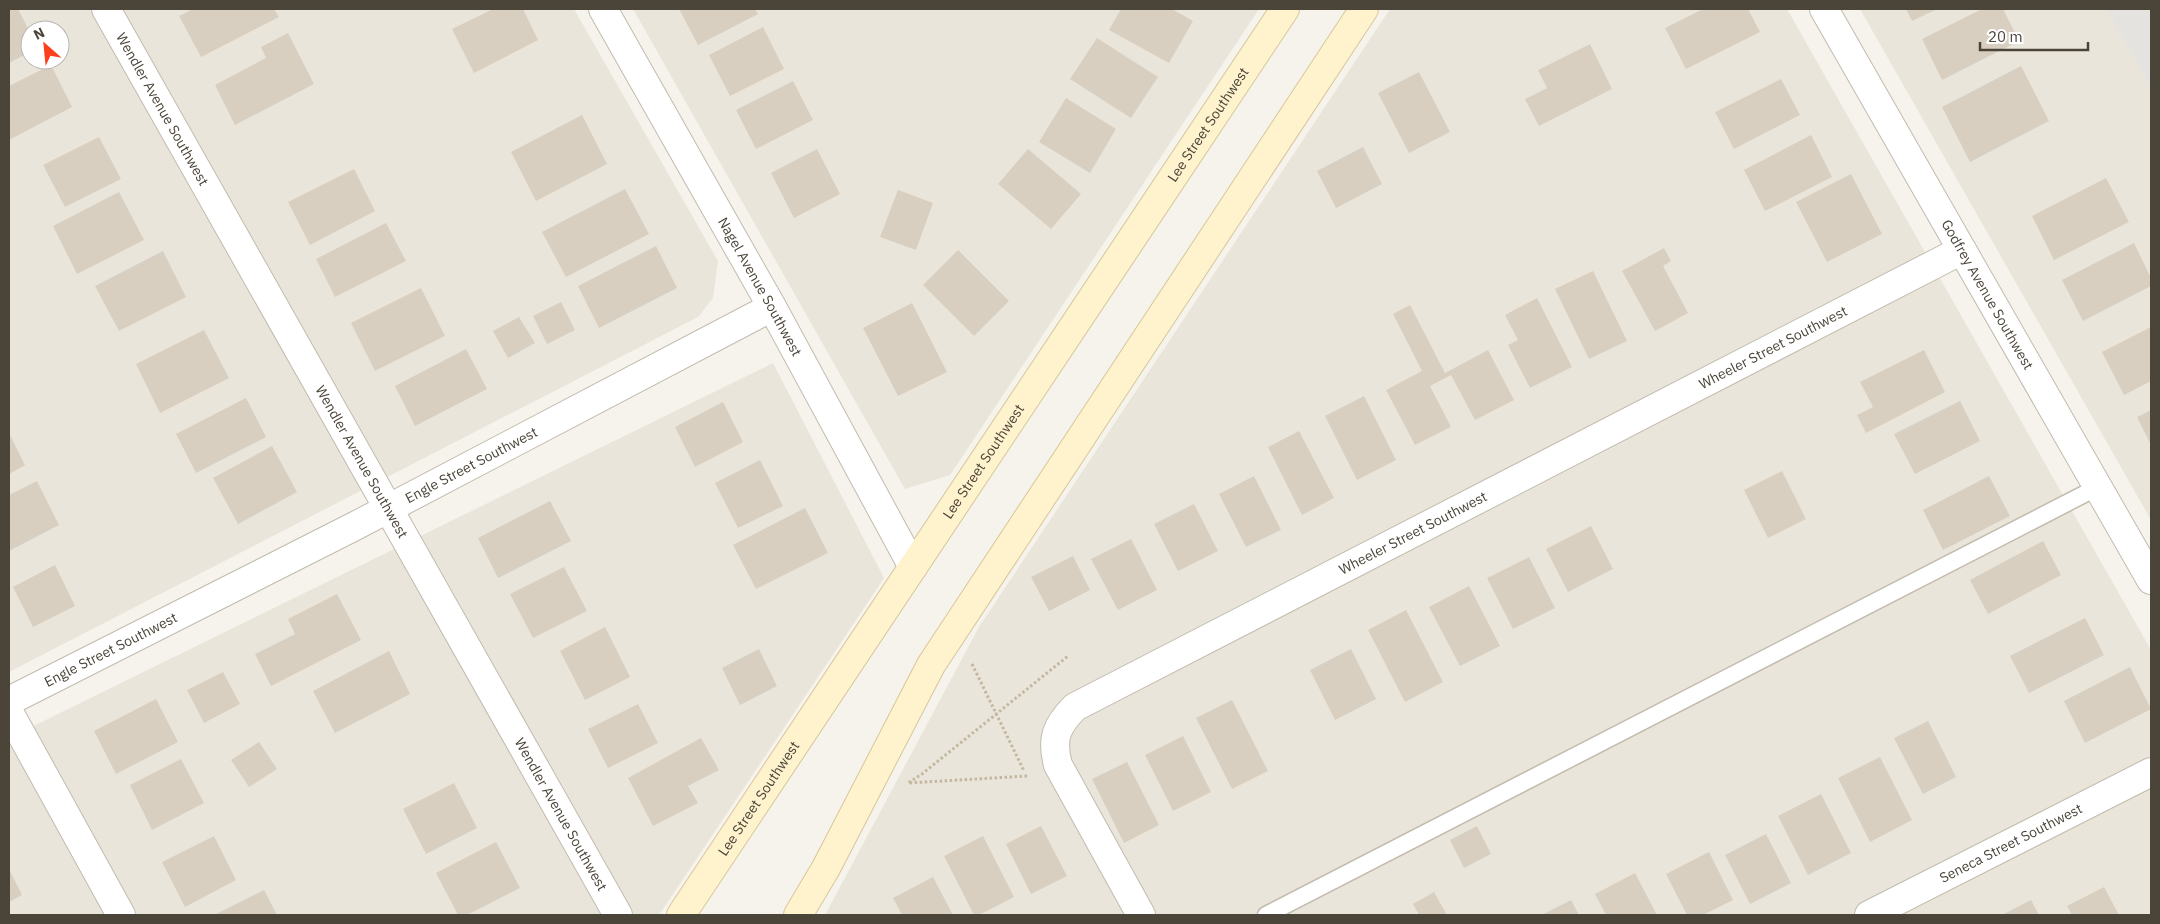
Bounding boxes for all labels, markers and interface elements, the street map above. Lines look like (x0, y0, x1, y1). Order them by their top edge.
north arrow (20, 20, 70, 70)
scale bar (1980, 20, 2088, 52)
text: N (30, 23, 48, 44)
text: 20 m (1988, 27, 2023, 46)
street label: Wendler Avenue Southwest (112, 29, 213, 189)
street label: Lee Street Southwest (1163, 64, 1253, 185)
street label: Nagel Avenue Southwest (714, 214, 806, 359)
street label: Godfrey Avenue Southwest (1937, 216, 2038, 373)
street label: Wheeler Street Southwest (1696, 302, 1850, 393)
street label: Wendler Avenue Southwest (311, 382, 412, 541)
street label: Lee Street Southwest (939, 401, 1028, 522)
street label: Engle Street Southwest (402, 423, 540, 507)
street label: Wheeler Street Southwest (1336, 487, 1490, 579)
street label: Engle Street Southwest (41, 608, 180, 691)
street label: Wendler Avenue Southwest (511, 735, 611, 894)
street label: Lee Street Southwest (714, 738, 803, 859)
street label: Seneca Street Southwest (1936, 799, 2085, 887)

